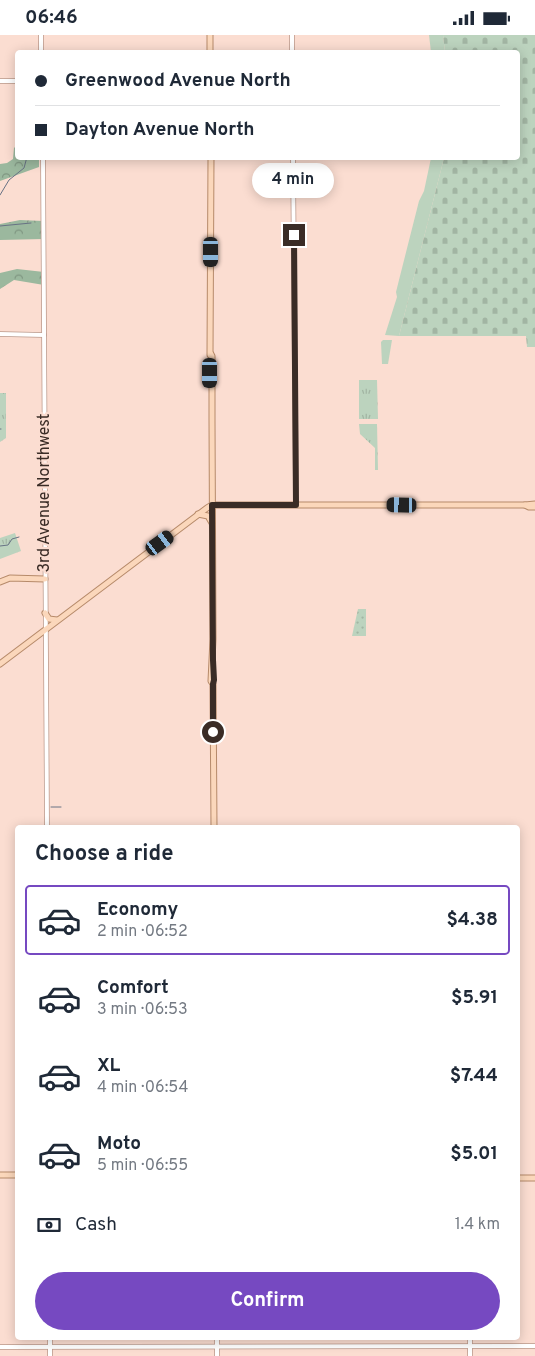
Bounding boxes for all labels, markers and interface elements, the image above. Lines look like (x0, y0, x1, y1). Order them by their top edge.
text: 06:46 (25, 6, 78, 30)
text: Greenwood Avenue North (65, 69, 291, 93)
text: Dayton Avenue North (65, 118, 255, 142)
callout: 4 min (253, 163, 335, 197)
text: 4 min (272, 170, 314, 190)
route end (283, 224, 305, 246)
car (203, 237, 218, 267)
car (202, 358, 217, 388)
street label: 3rd Avenue Northwest (35, 413, 55, 573)
car (386, 497, 417, 513)
car (143, 528, 176, 558)
route start (202, 721, 224, 743)
text: Choose a ride (35, 841, 173, 868)
icon: car (37, 898, 82, 943)
text: Economy (97, 898, 178, 922)
text: $4.38 (446, 908, 498, 932)
text: 2 min · 06:52 (97, 922, 188, 942)
icon: car (37, 976, 82, 1021)
text: Comfort (97, 976, 169, 1000)
text: $5.91 (451, 986, 498, 1010)
text: 3 min · 06:53 (97, 1000, 188, 1020)
icon: car (37, 1054, 82, 1099)
text: XL (97, 1054, 120, 1078)
text: $7.44 (450, 1064, 498, 1088)
text: 4 min · 06:54 (97, 1078, 188, 1098)
icon: car (37, 1132, 82, 1177)
text: Moto (97, 1132, 141, 1156)
text: $5.01 (450, 1142, 498, 1166)
text: 5 min · 06:55 (97, 1156, 188, 1176)
icon: cash (35, 1211, 63, 1239)
text: Cash (75, 1213, 117, 1237)
text: 1.4 km (455, 1215, 500, 1235)
button: Confirm (35, 1272, 500, 1330)

